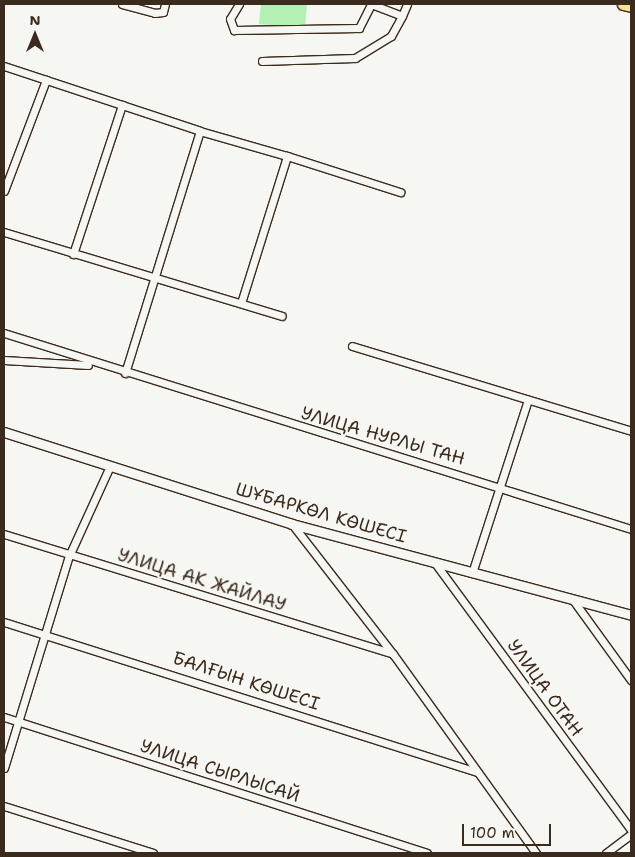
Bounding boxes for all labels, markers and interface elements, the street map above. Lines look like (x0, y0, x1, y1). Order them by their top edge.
north arrow (10, 10, 60, 60)
text: N (29, 11, 41, 29)
street label: УЛИЦА НУРЛЫ ТАН (299, 402, 467, 470)
street label: ШҰБАРКӨЛ КӨШЕСІ (233, 478, 409, 548)
street label: УЛИЦА АК ЖАЙЛАУ (115, 544, 289, 616)
street label: УЛИЦА ОТАН (503, 635, 587, 741)
street label: БАЛҒЫН КӨШЕСІ (170, 647, 322, 715)
street label: УЛИЦА СЫРЛЫСАЙ (137, 735, 303, 807)
scale bar (465, 814, 554, 846)
text: 100 m (470, 823, 515, 843)

